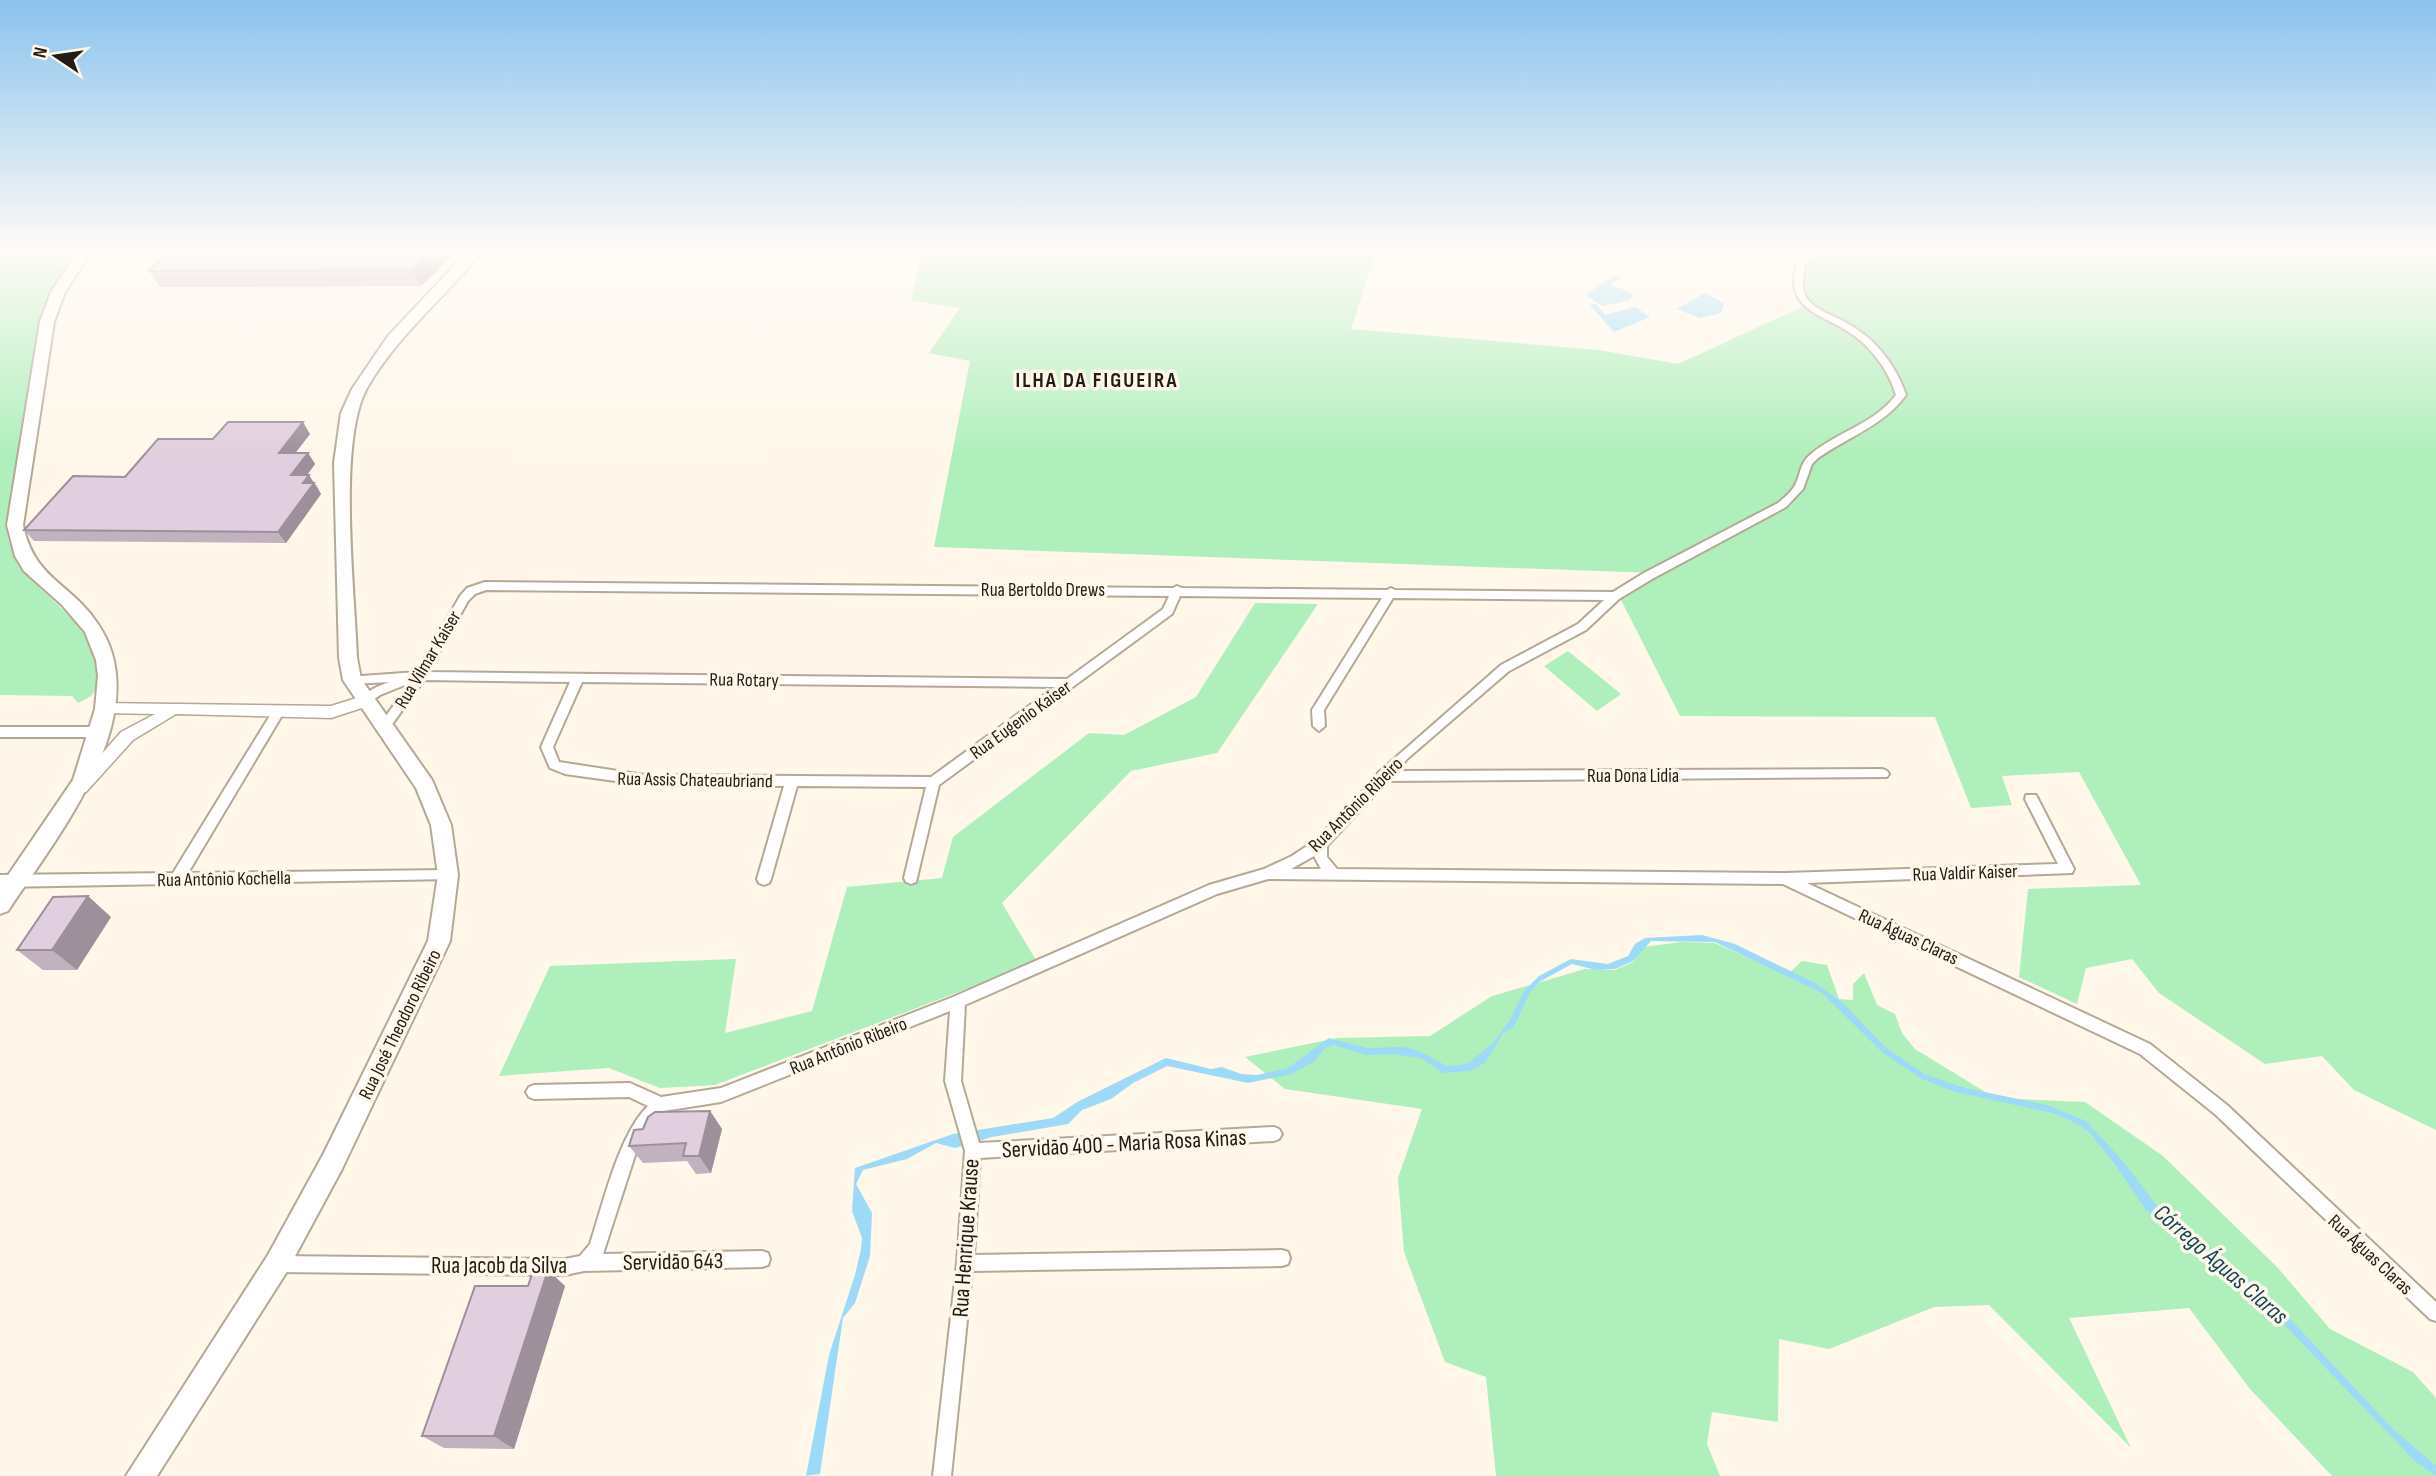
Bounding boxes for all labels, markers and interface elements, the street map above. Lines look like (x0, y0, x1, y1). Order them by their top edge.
north arrow (21, 21, 91, 91)
text: N (29, 45, 53, 60)
district label: ILHA DA FIGUEIRA (1016, 368, 1178, 393)
street label: Rua Bertoldo Drews (981, 579, 1105, 602)
street label: Rua Vilmar Kaiser (390, 606, 467, 713)
street label: Rua Rotary (709, 668, 780, 693)
street label: Rua Eugenio Kaiser (966, 675, 1077, 765)
street label: Rua Antônio Ribeiro (1304, 753, 1408, 857)
street label: Rua Dona Lidia (1587, 765, 1679, 788)
street label: Rua Assis Chateaubriand (617, 768, 773, 793)
street label: Rua Valdir Kaiser (1912, 860, 2018, 887)
street label: Rua Antônio Kochella (157, 867, 291, 892)
street label: Rua Águas Claras (1855, 904, 1962, 971)
street label: Rua José Theodoro Ribeiro (354, 946, 447, 1103)
street label: Rua Antônio Ribeiro (787, 1012, 911, 1080)
street label: Servidão 400 - Maria Rosa Kinas (1001, 1124, 1247, 1164)
street label: Rua Henrique Krause (946, 1158, 986, 1318)
water label: Córrego Águas Claras (2148, 1198, 2294, 1331)
street label: Rua Águas Claras (2323, 1210, 2417, 1300)
street label: Servidão 643 (623, 1247, 724, 1277)
street label: Rua Jacob da Silva (431, 1252, 567, 1280)

